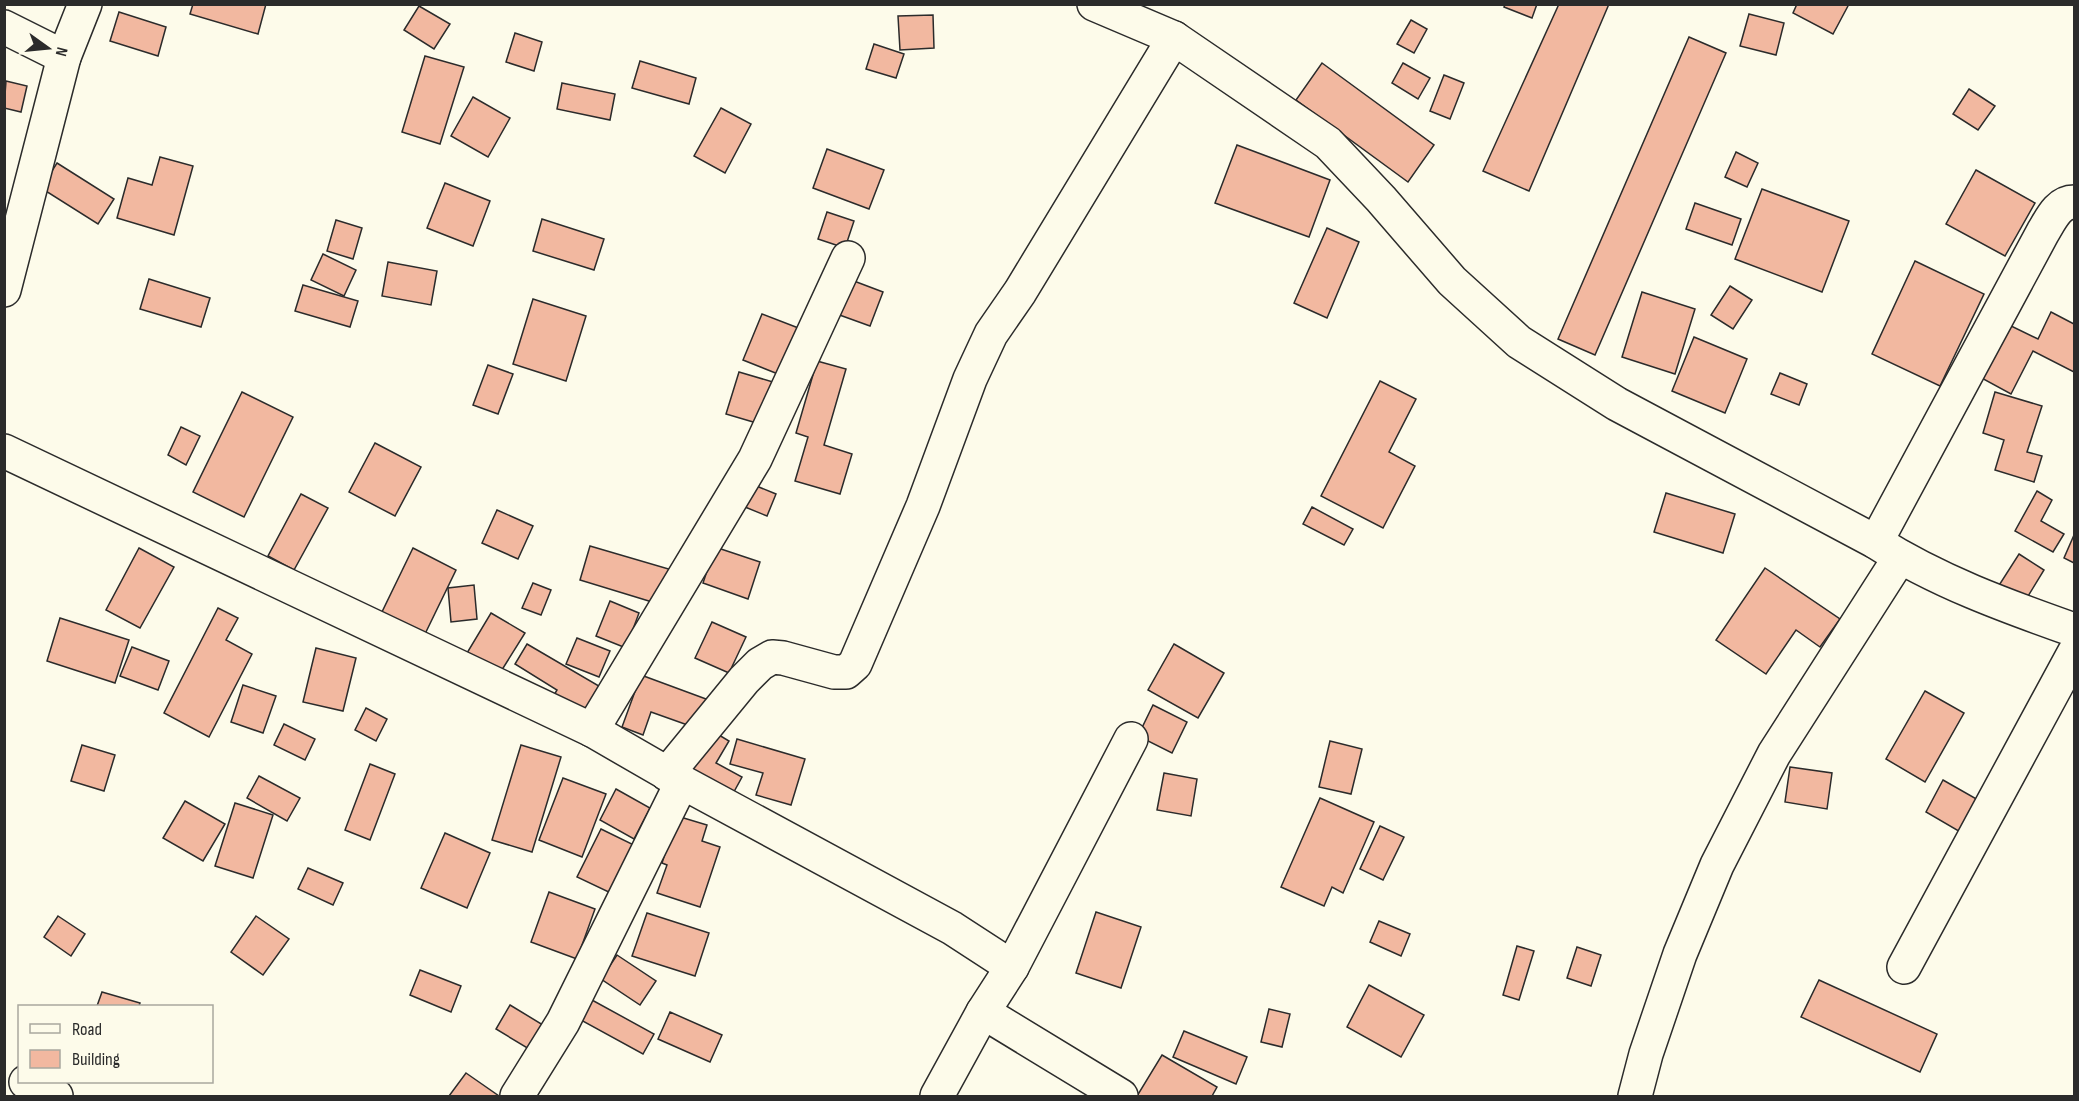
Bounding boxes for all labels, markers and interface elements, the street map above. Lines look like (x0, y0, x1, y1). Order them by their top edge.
north arrow (18, 18, 78, 78)
text: N (51, 45, 71, 58)
legend (18, 1005, 213, 1083)
text: Road (72, 1019, 102, 1040)
text: Building (72, 1049, 120, 1070)

